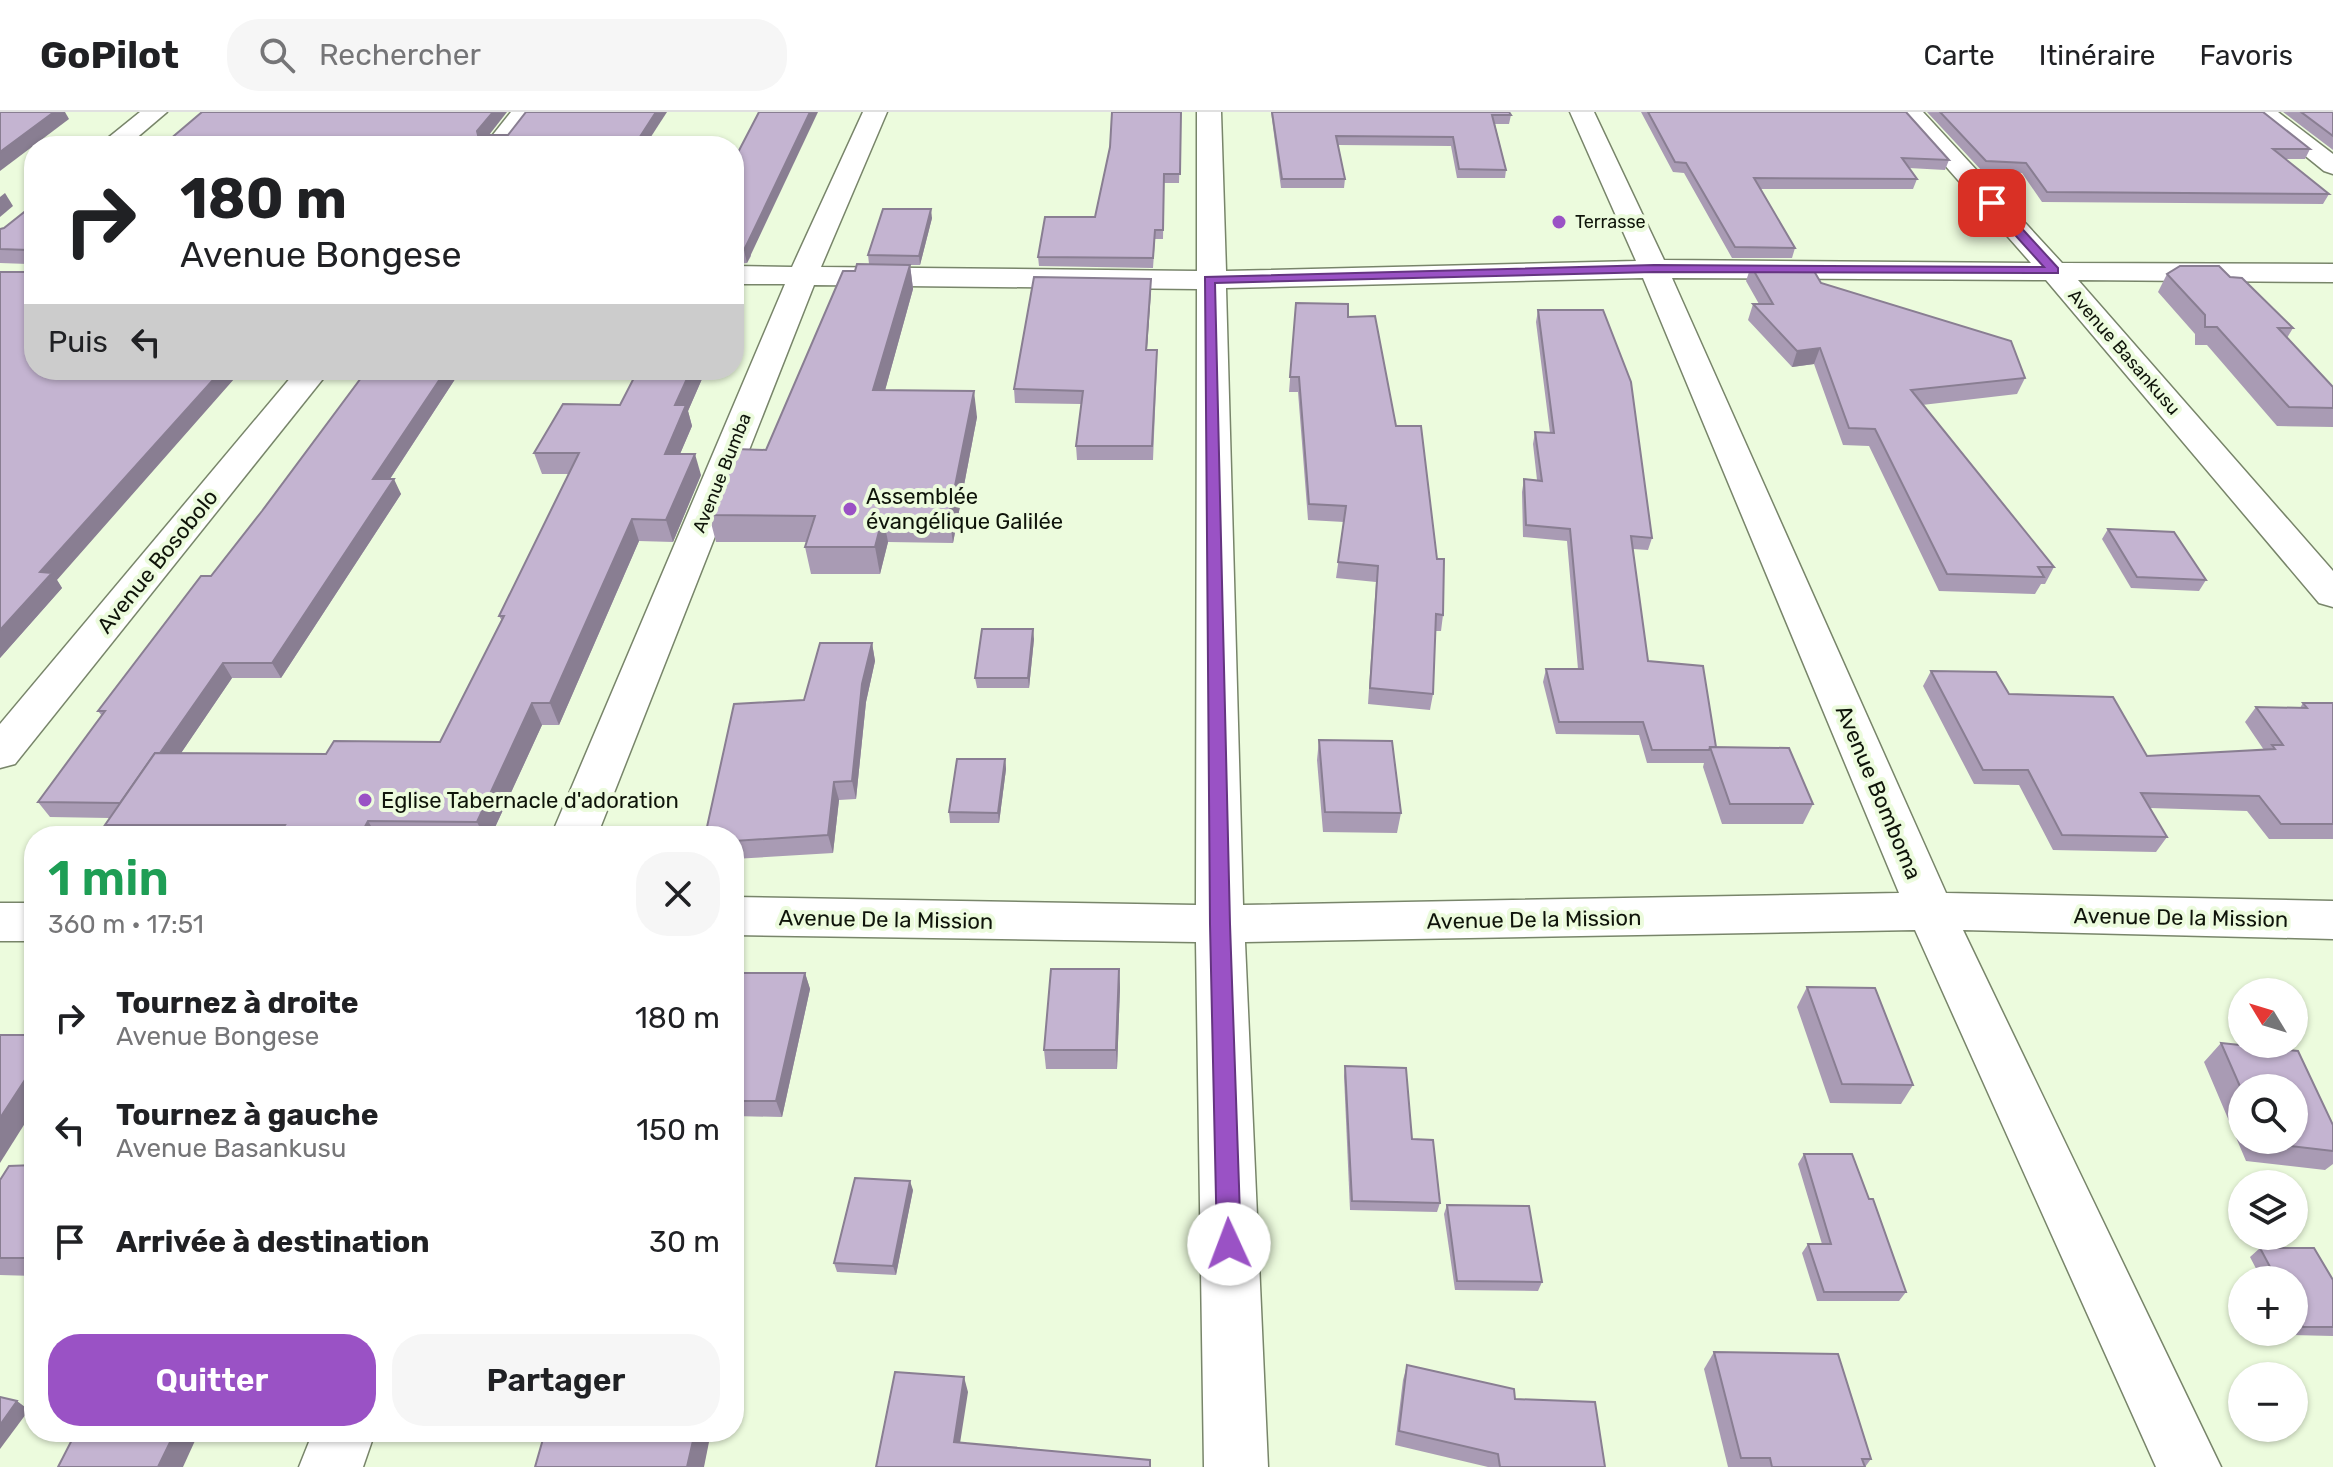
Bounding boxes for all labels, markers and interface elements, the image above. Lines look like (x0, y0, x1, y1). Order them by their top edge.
search box (227, 19, 787, 91)
text: GoPilot (40, 32, 179, 78)
icon: search (255, 33, 299, 77)
text: Rechercher (319, 37, 481, 73)
text: Carte (1923, 39, 1995, 72)
text: Itinéraire (2039, 39, 2156, 72)
text: Favoris (2200, 39, 2293, 72)
text: 180 m (180, 166, 347, 232)
icon: right (48, 168, 152, 272)
pin (1958, 169, 2026, 237)
icon: arrive (1970, 181, 2014, 225)
place label: Terrasse (1575, 211, 1646, 233)
marker: Terrasse (1550, 213, 1568, 231)
text: Avenue Bongese (180, 233, 462, 276)
street label: Avenue Basankusu (2063, 285, 2185, 419)
icon: left (124, 320, 168, 364)
text: Puis (48, 324, 108, 360)
street label: Avenue Bumba (688, 410, 756, 536)
place label: Assemblée évangélique Galilée (866, 483, 1063, 535)
street label: Avenue Bosobolo (91, 484, 224, 639)
marker: Assemblée évangélique Galilée (841, 500, 859, 518)
street label: Avenue Bomboma (1830, 701, 1927, 883)
place label: Eglise Tabernacle d'adoration (381, 787, 679, 814)
marker: Eglise Tabernacle d'adoration (356, 791, 374, 809)
text: 1 min (48, 850, 169, 907)
button: close (636, 852, 720, 936)
street label: Avenue De la Mission (2073, 902, 2289, 933)
street label: Avenue De la Mission (778, 904, 994, 935)
street label: Avenue De la Mission (1426, 904, 1642, 935)
text: 360 m · 17:51 (48, 909, 204, 940)
north arrow (2228, 978, 2308, 1058)
map controls (2228, 978, 2308, 1442)
text: Tournez à droite (116, 985, 359, 1021)
icon: right (48, 996, 92, 1040)
text: 180 m (635, 1000, 720, 1036)
text: Avenue Bongese (116, 1021, 319, 1052)
button: search (2228, 1074, 2308, 1154)
text: Tournez à gauche (116, 1097, 379, 1133)
icon: left (48, 1108, 92, 1152)
text: 150 m (636, 1112, 720, 1148)
text: Avenue Basankusu (116, 1133, 346, 1164)
button: layers (2228, 1170, 2308, 1250)
position arrow (1187, 1202, 1271, 1286)
icon: arrive (48, 1220, 92, 1264)
text: Arrivée à destination (116, 1224, 430, 1260)
text: 30 m (649, 1224, 720, 1260)
button: + (2228, 1266, 2308, 1346)
button: Quitter (48, 1334, 376, 1426)
button: Partager (392, 1334, 720, 1426)
button: − (2228, 1362, 2308, 1442)

